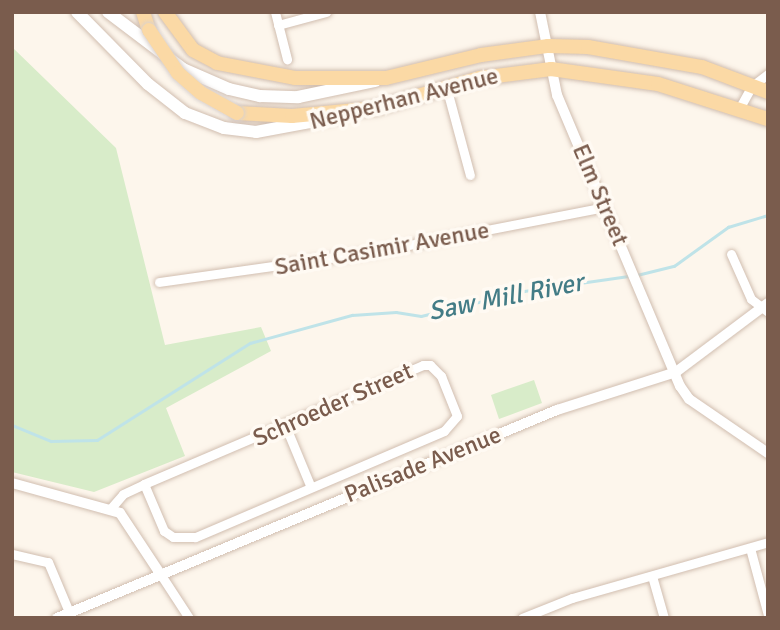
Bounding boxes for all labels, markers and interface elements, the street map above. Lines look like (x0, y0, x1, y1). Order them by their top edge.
street label: Nepperhan Avenue (307, 62, 501, 136)
street label: Elm Street (566, 140, 634, 250)
street label: Saint Casimir Avenue (273, 216, 491, 282)
water label: Saw Mill River (426, 268, 586, 328)
street label: Schroeder Street (249, 357, 417, 453)
street label: Palisade Avenue (340, 420, 506, 510)

